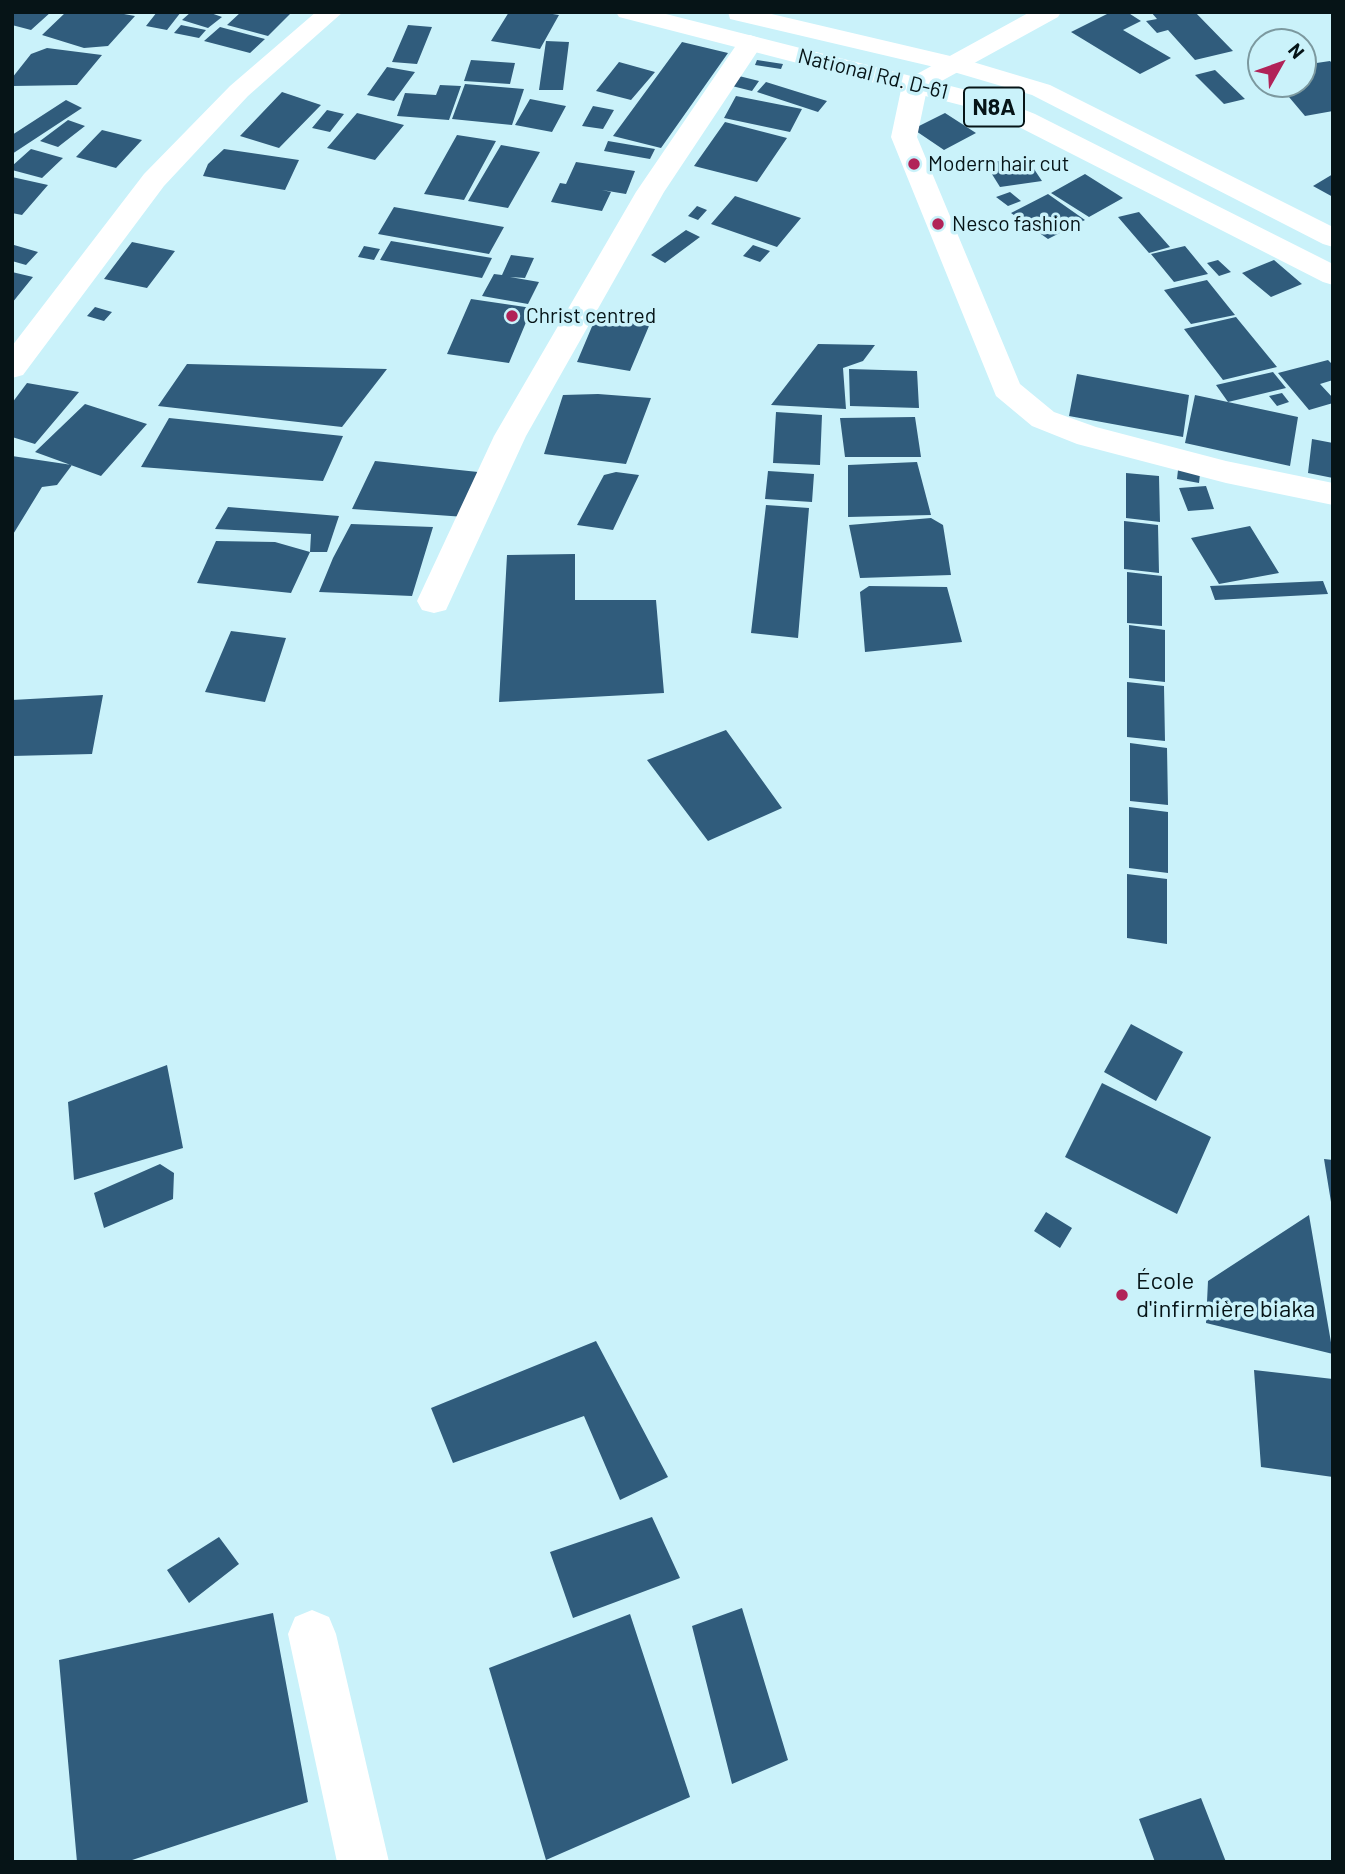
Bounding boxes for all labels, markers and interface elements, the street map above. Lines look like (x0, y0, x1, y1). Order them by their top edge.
north arrow (1247, 28, 1317, 98)
text: N (1284, 38, 1310, 63)
street label: National Rd. D-61 (795, 43, 951, 105)
road number: N8A (964, 88, 1024, 127)
place label: Modern hair cut (928, 151, 1069, 177)
marker: Modern hair cut (906, 156, 922, 172)
place label: Nesco fashion (952, 211, 1081, 237)
marker: Nesco fashion (930, 216, 946, 232)
place label: Christ centred (526, 303, 656, 329)
marker: Christ centred (504, 308, 520, 324)
place label: École d'infirmière biaka (1136, 1267, 1315, 1323)
marker: École d'infirmière biaka (1114, 1287, 1130, 1303)

